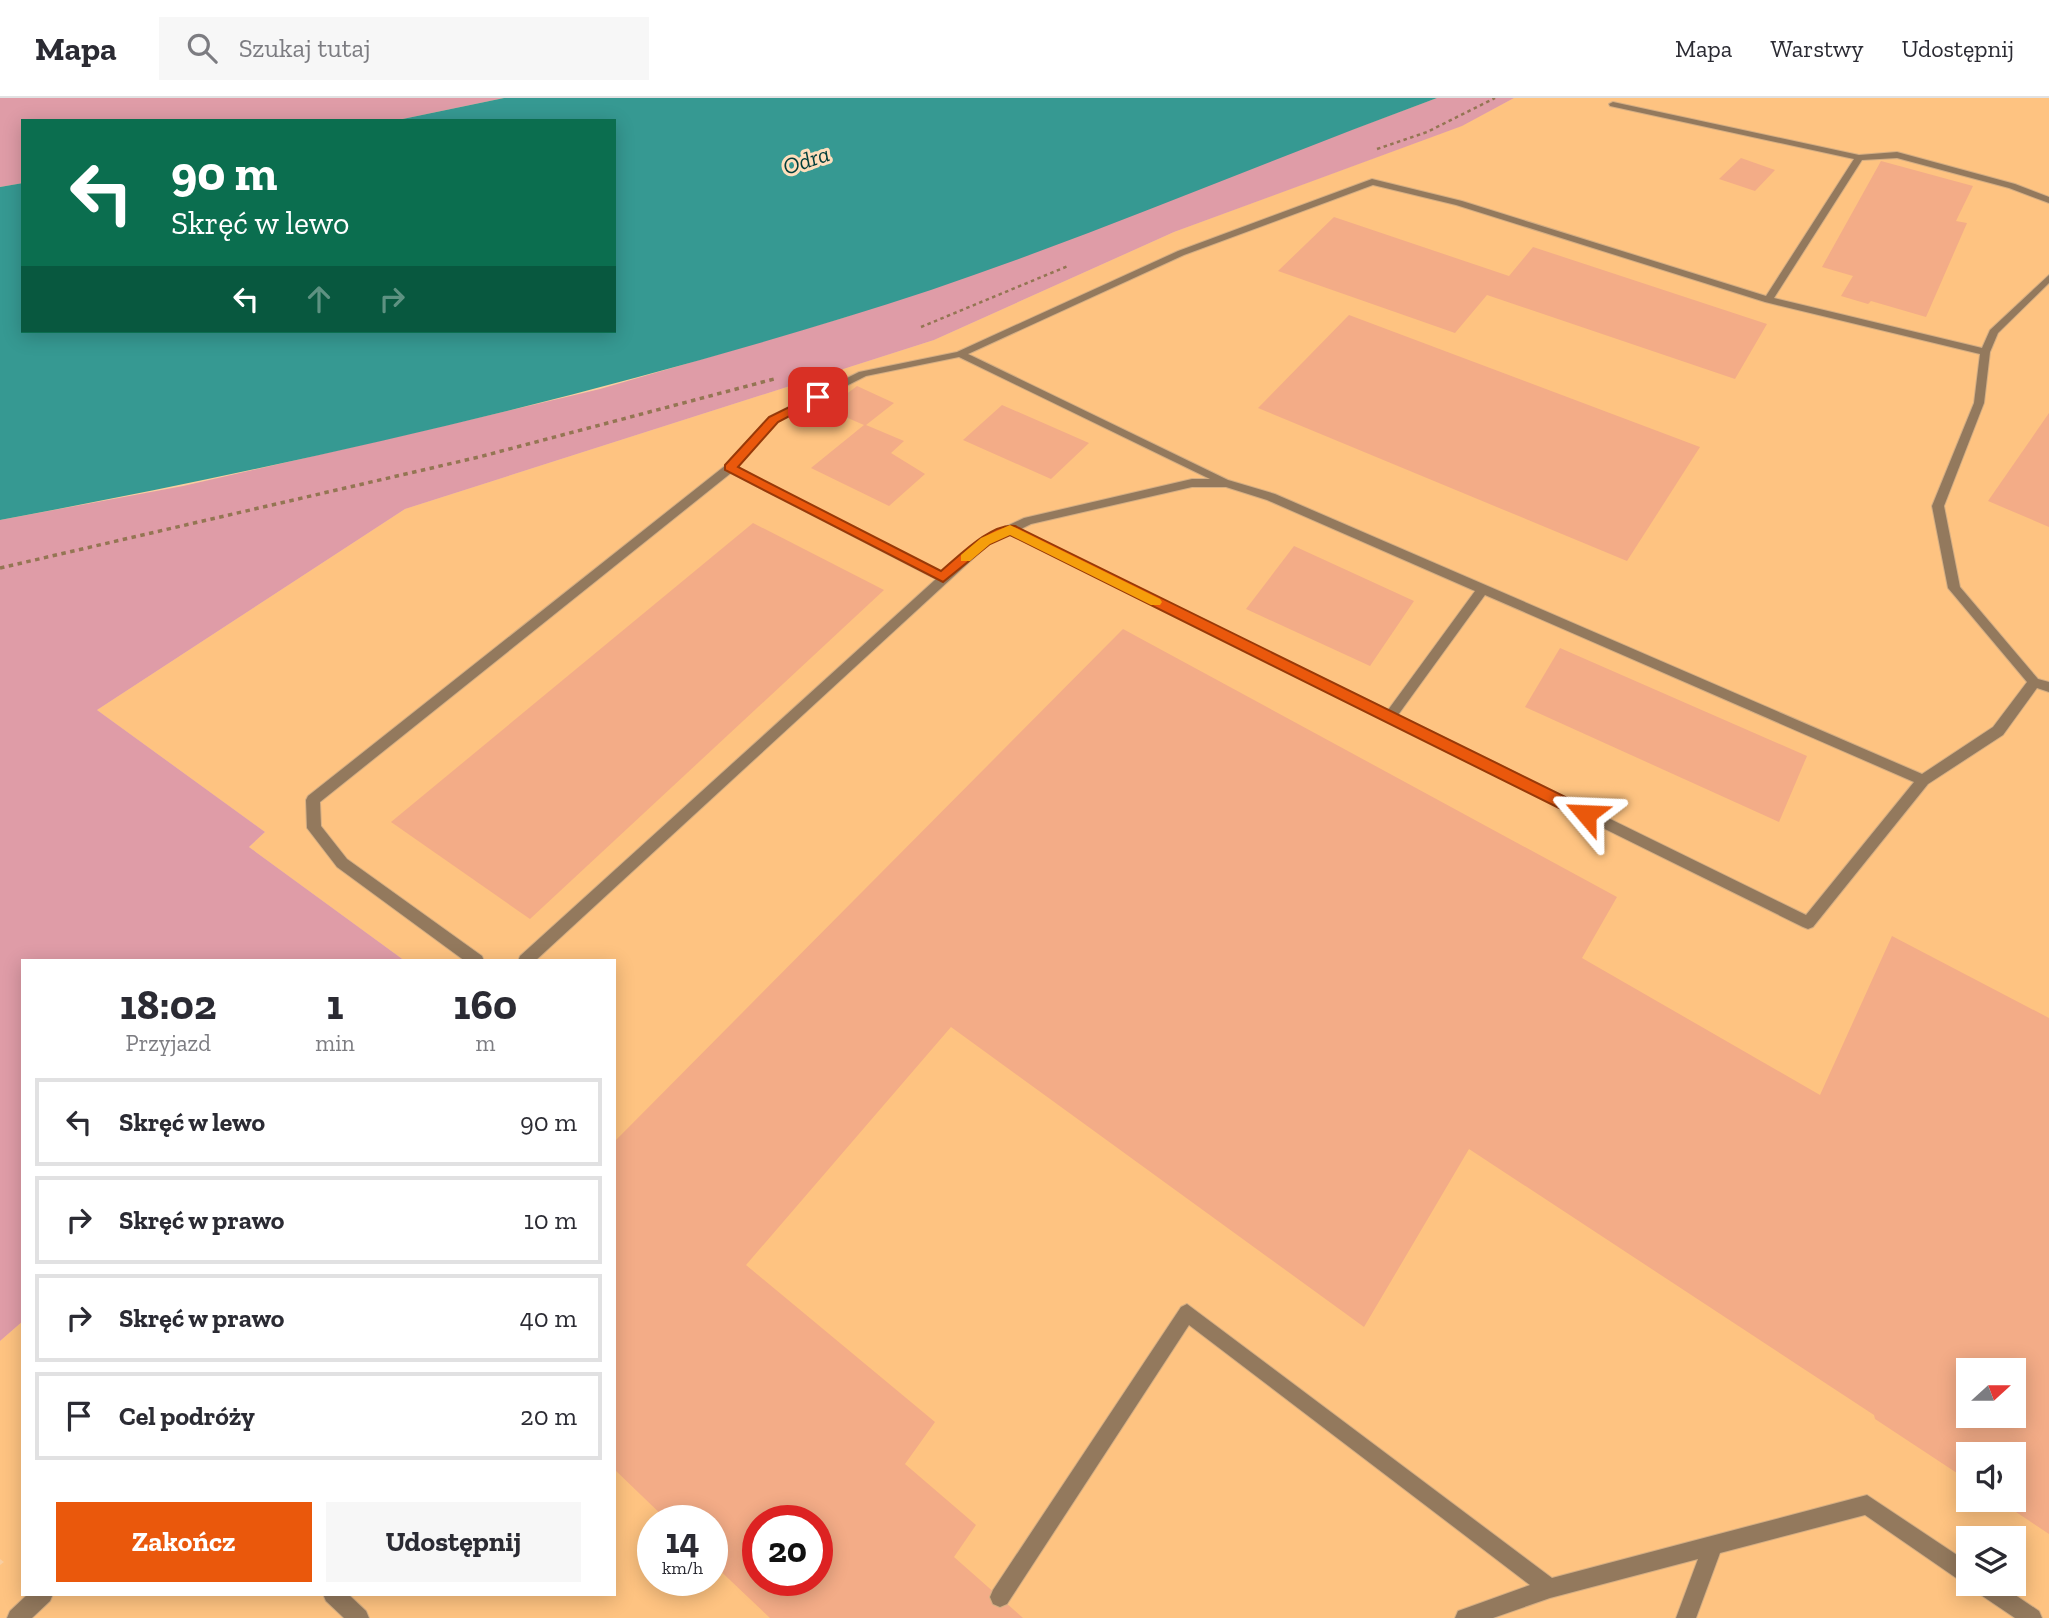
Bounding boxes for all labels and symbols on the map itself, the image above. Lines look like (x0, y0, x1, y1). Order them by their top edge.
water label: Odra (779, 139, 833, 181)
pin (788, 367, 848, 427)
position arrow (1549, 777, 1623, 851)
north arrow (1956, 1358, 2026, 1428)
speed limit sign: 20 (742, 1505, 833, 1596)

